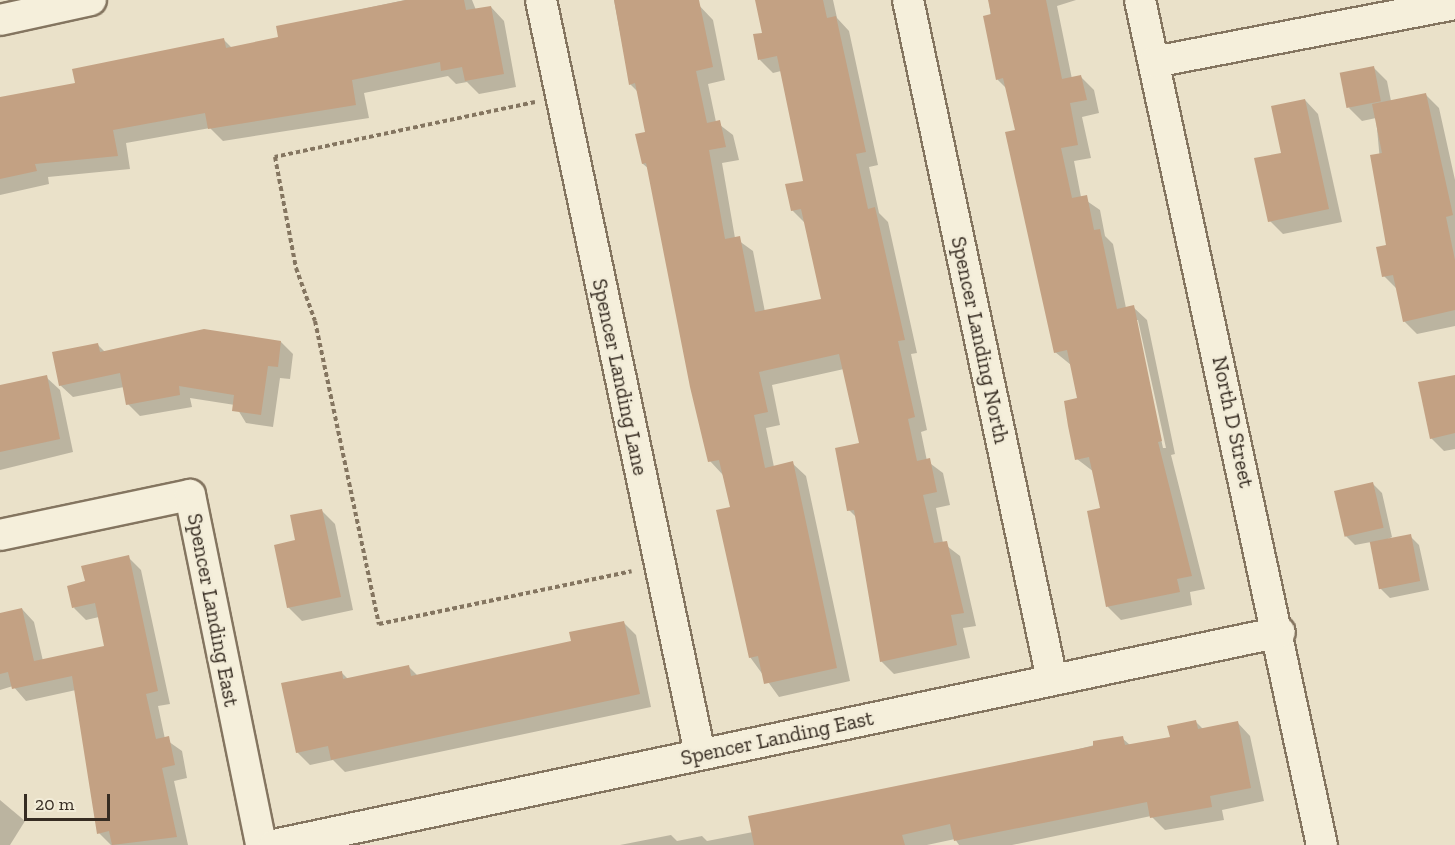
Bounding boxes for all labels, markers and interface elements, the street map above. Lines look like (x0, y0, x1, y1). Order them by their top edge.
street label: Spencer Landing North (946, 234, 1014, 446)
street label: Spencer Landing Lane (587, 276, 653, 478)
street label: North D Street (1207, 354, 1259, 490)
street label: Spencer Landing East (182, 511, 244, 709)
street label: Spencer Landing East (678, 705, 876, 771)
scale bar (27, 782, 112, 820)
text: 20 m (35, 793, 74, 815)

